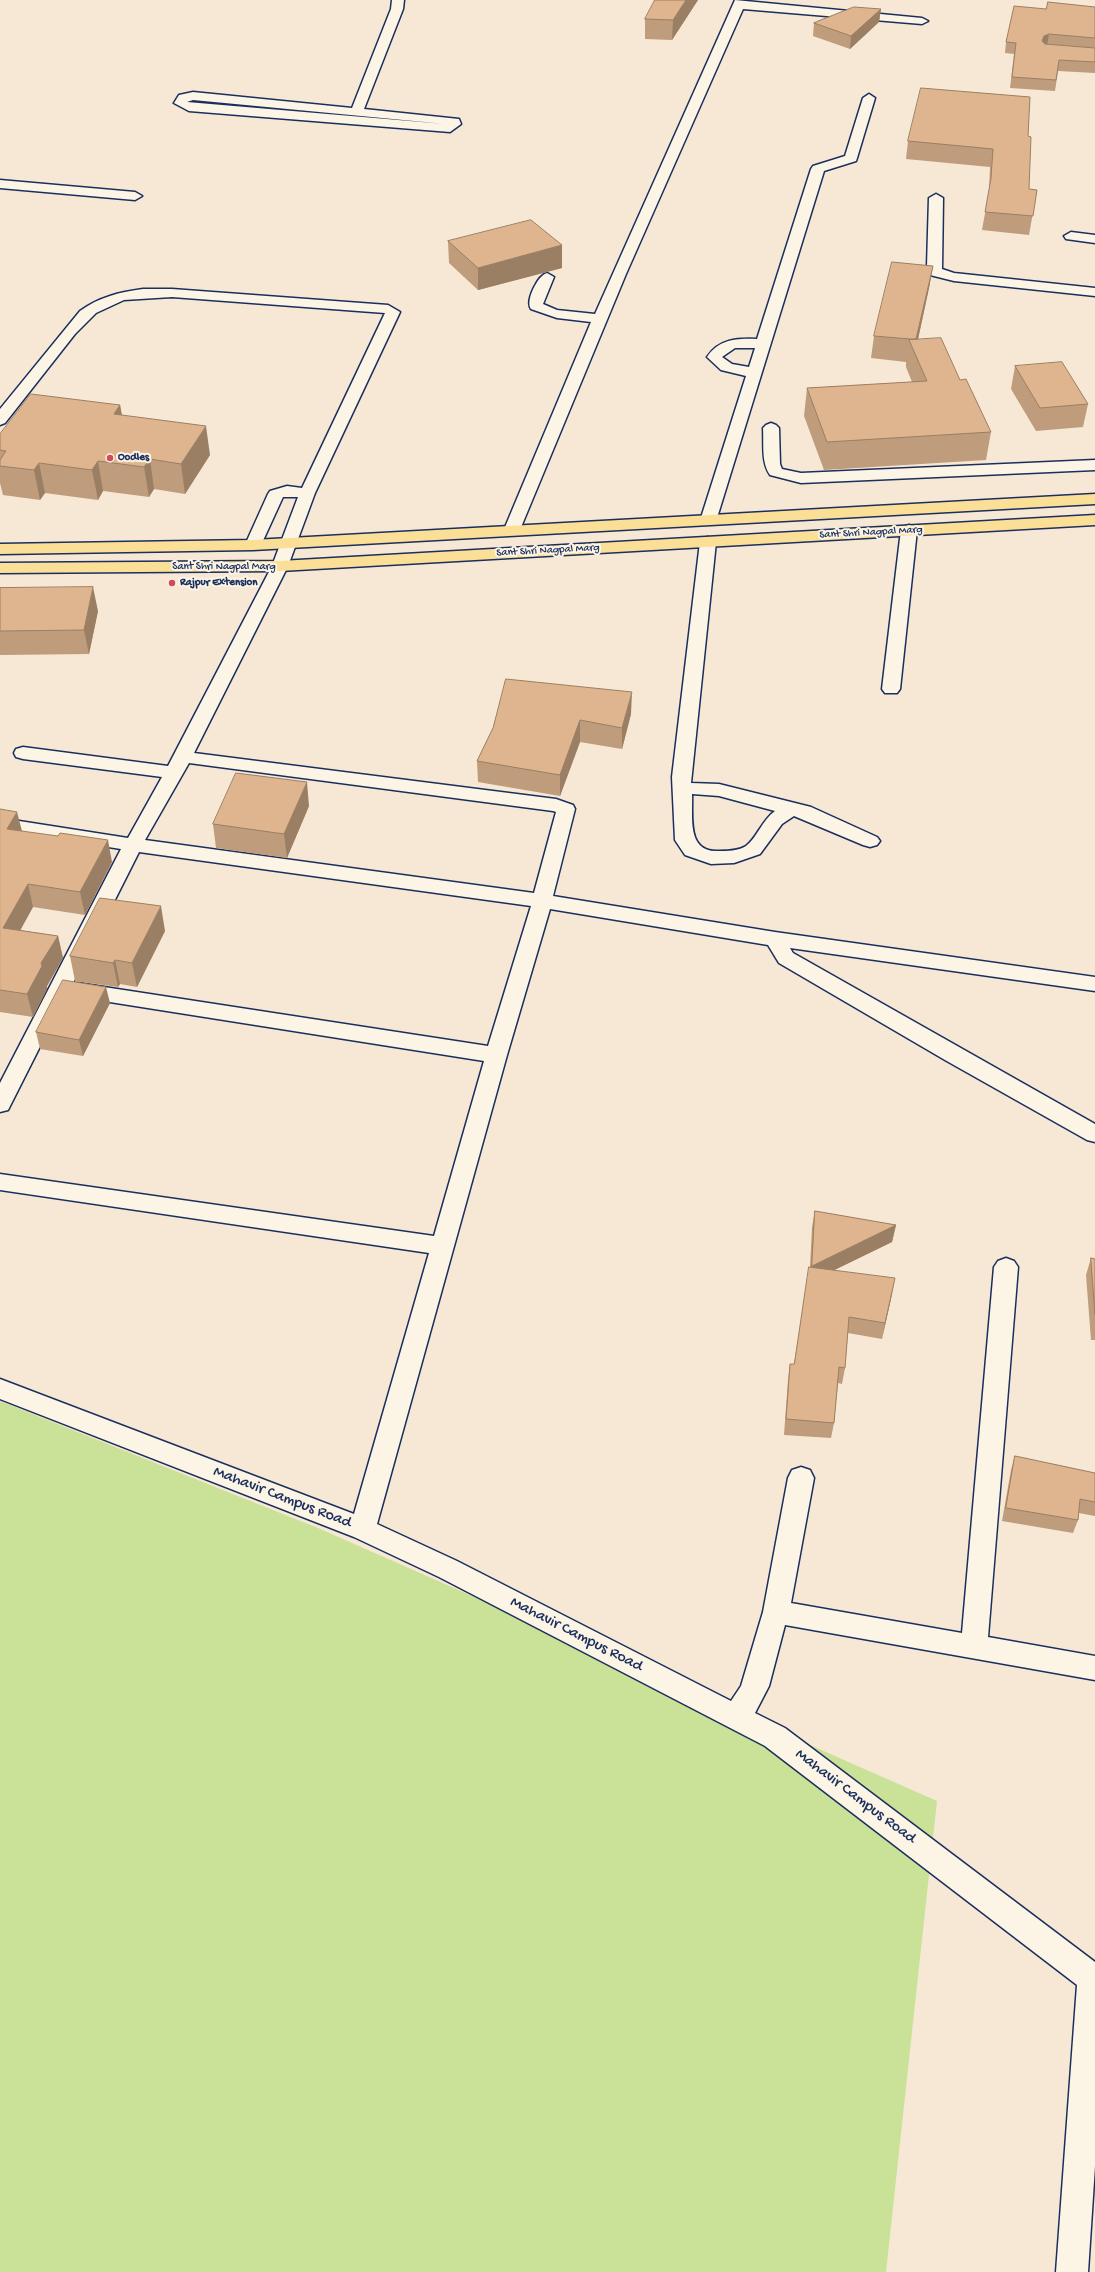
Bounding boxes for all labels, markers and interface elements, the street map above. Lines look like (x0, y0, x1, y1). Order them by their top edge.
place label: Oodles (118, 451, 149, 465)
marker: Oodles (105, 453, 115, 463)
street label: Sant Shri Nagpal Marg (819, 524, 923, 542)
street label: Sant Shri Nagpal Marg (496, 542, 600, 560)
street label: Sant Shri Nagpal Marg (172, 560, 276, 574)
place label: Rajpur Extension (180, 576, 258, 590)
marker: Rajpur Extension (167, 578, 177, 588)
street label: Mahavir Campus Road (210, 1463, 354, 1533)
street label: Mahavir Campus Road (506, 1593, 646, 1677)
street label: Mahavir Campus Road (791, 1745, 919, 1849)

